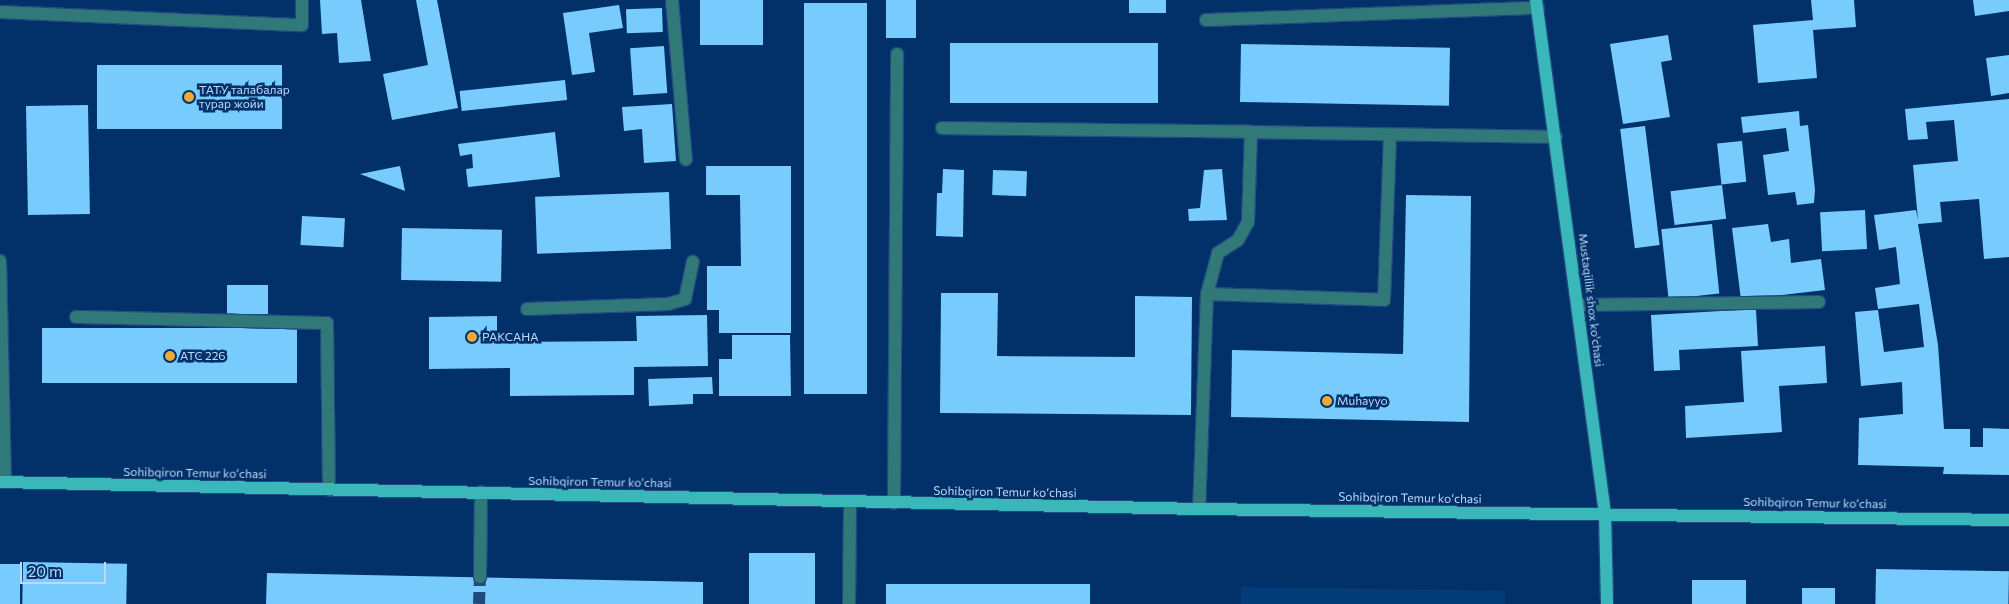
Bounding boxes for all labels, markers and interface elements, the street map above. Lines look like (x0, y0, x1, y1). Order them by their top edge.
place label: ТАТУ талабалар турар жойи (199, 83, 290, 111)
marker: ТАТУ талабалар турар жойи (183, 91, 195, 103)
street label: Mustaqillik shox ko'chasi (1576, 233, 1606, 367)
place label: РАКСАНА (482, 330, 539, 344)
marker: РАКСАНА (466, 331, 478, 343)
place label: АТС 226 (180, 349, 226, 363)
marker: АТС 226 (164, 350, 176, 362)
place label: Muhayyo (1337, 394, 1388, 408)
marker: Muhayyo (1321, 395, 1333, 407)
street label: Sohibqiron Temur koʻchasi (123, 465, 267, 481)
street label: Sohibqiron Temur koʻchasi (528, 474, 672, 490)
street label: Sohibqiron Temur koʻchasi (933, 484, 1077, 500)
street label: Sohibqiron Temur koʻchasi (1338, 490, 1482, 506)
street label: Sohibqiron Temur koʻchasi (1743, 495, 1887, 511)
scale bar (22, 552, 109, 584)
text: 20 m (28, 562, 62, 580)

